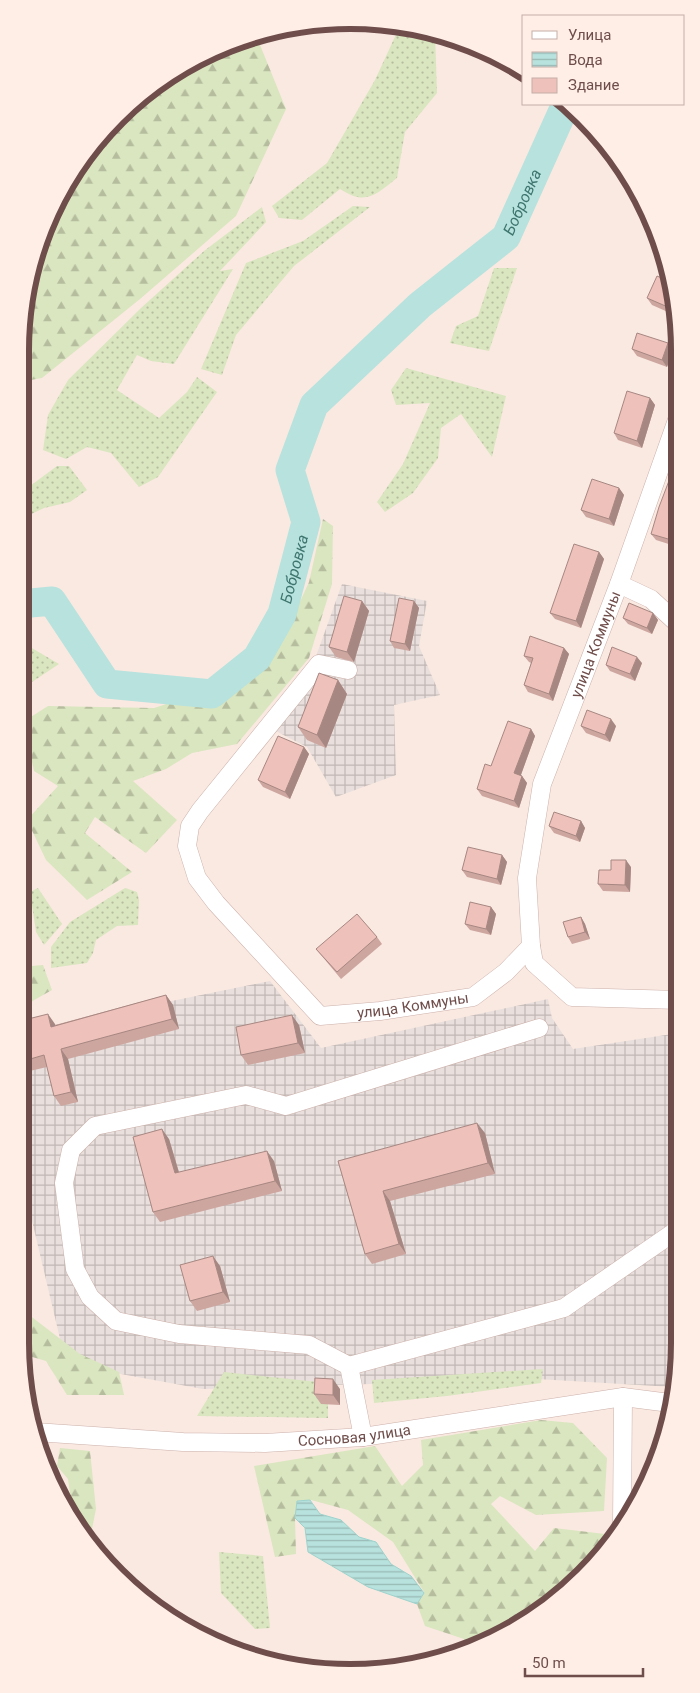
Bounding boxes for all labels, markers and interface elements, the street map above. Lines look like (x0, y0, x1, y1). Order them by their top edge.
legend (522, 15, 685, 105)
text: Улица (568, 26, 611, 44)
text: Вода (568, 51, 603, 69)
text: Здание (568, 76, 619, 94)
water label: Бобровка (499, 166, 545, 238)
water label: Бобровка (276, 533, 312, 606)
street label: улица Коммуны (567, 589, 624, 700)
street label: улица Коммуны (356, 989, 470, 1022)
street label: Сосновая улица (297, 1421, 412, 1450)
scale bar (525, 1646, 642, 1678)
text: 50 m (532, 1654, 566, 1672)

